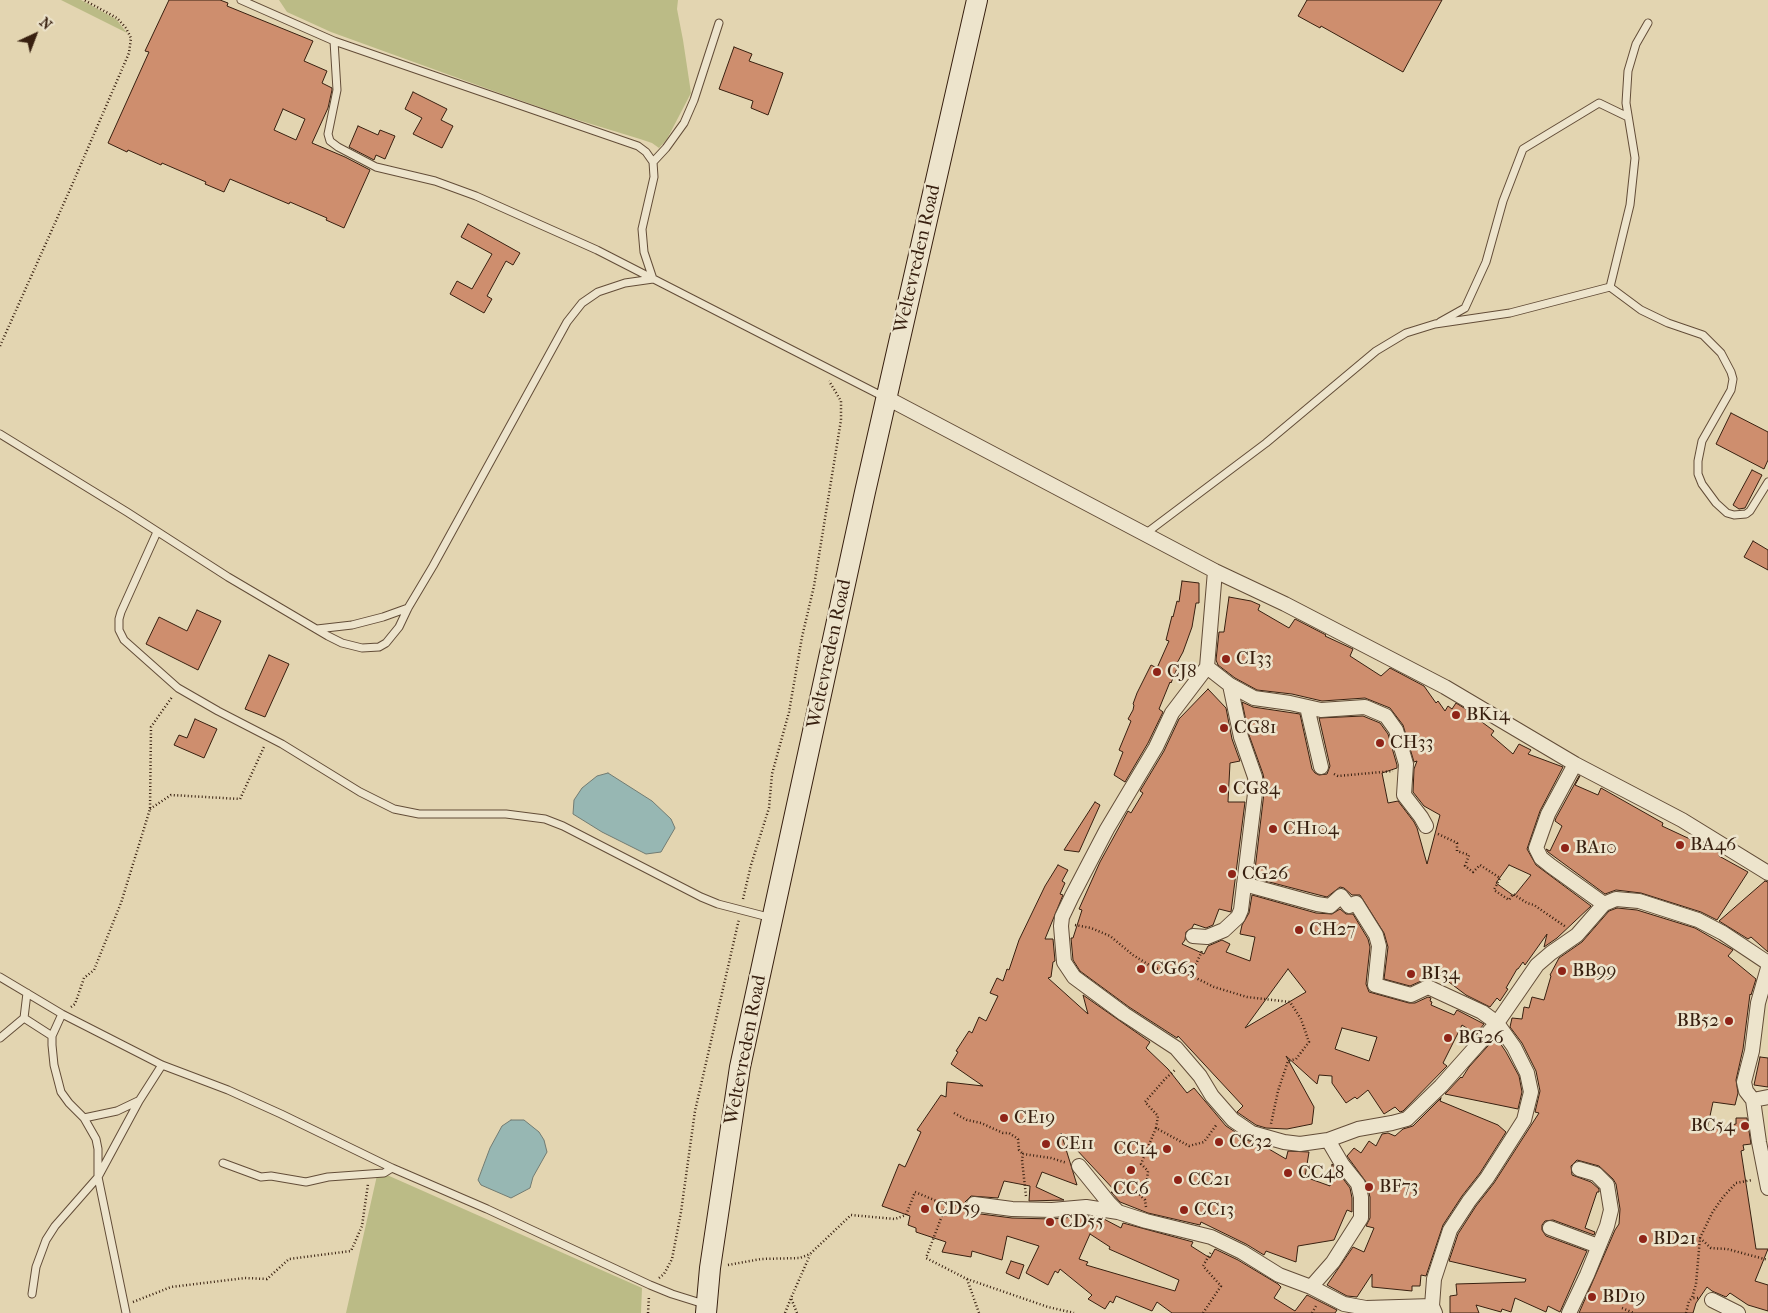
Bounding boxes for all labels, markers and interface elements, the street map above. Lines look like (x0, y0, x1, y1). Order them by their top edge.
north arrow (10, 10, 60, 60)
text: N (36, 14, 55, 34)
street label: Weltevreden Road (890, 182, 946, 336)
street label: Weltevreden Road (803, 577, 857, 731)
place label: CI33 (1236, 648, 1272, 670)
marker: CI33 (1220, 653, 1232, 665)
place label: CJ8 (1167, 661, 1196, 683)
marker: CJ8 (1151, 666, 1163, 678)
place label: BK14 (1466, 704, 1510, 726)
marker: BK14 (1450, 709, 1462, 721)
place label: CG81 (1234, 717, 1277, 739)
marker: CG81 (1218, 722, 1230, 734)
place label: CH33 (1390, 732, 1433, 754)
marker: CH33 (1374, 737, 1386, 749)
place label: CG84 (1233, 778, 1280, 800)
marker: CG84 (1217, 783, 1229, 795)
place label: CH104 (1283, 818, 1339, 840)
marker: CH104 (1267, 823, 1279, 835)
place label: BA46 (1690, 834, 1736, 856)
place label: BA10 (1575, 837, 1617, 859)
marker: BA46 (1674, 839, 1686, 851)
marker: BA10 (1559, 842, 1571, 854)
place label: CG26 (1242, 863, 1288, 885)
marker: CG26 (1226, 868, 1238, 880)
place label: CH27 (1309, 919, 1356, 941)
marker: CH27 (1293, 924, 1305, 936)
place label: CG63 (1151, 958, 1195, 980)
place label: BB99 (1572, 960, 1617, 982)
marker: CG63 (1135, 963, 1147, 975)
place label: BI34 (1421, 963, 1460, 985)
marker: BB99 (1556, 965, 1568, 977)
marker: BI34 (1405, 968, 1417, 980)
street label: Weltevreden Road (720, 973, 772, 1127)
place label: BB52 (1676, 1010, 1719, 1032)
marker: BB52 (1723, 1015, 1735, 1027)
place label: BG26 (1458, 1027, 1504, 1049)
marker: BG26 (1442, 1032, 1454, 1044)
place label: CE19 (1014, 1107, 1055, 1129)
marker: CE19 (998, 1112, 1010, 1124)
place label: BC54 (1690, 1115, 1735, 1137)
marker: BC54 (1739, 1120, 1751, 1132)
place label: CC32 (1229, 1131, 1272, 1153)
place label: CE11 (1056, 1133, 1094, 1155)
marker: CC32 (1213, 1136, 1225, 1148)
marker: CE11 (1040, 1138, 1052, 1150)
place label: CC14 (1113, 1138, 1157, 1160)
marker: CC14 (1161, 1143, 1173, 1155)
place label: CC48 (1298, 1162, 1344, 1184)
marker: CC6 (1125, 1164, 1137, 1176)
marker: CC48 (1282, 1167, 1294, 1179)
place label: CC21 (1188, 1169, 1230, 1191)
marker: CC21 (1172, 1174, 1184, 1186)
place label: BF73 (1379, 1176, 1418, 1198)
place label: CC6 (1113, 1178, 1149, 1200)
marker: BF73 (1363, 1181, 1375, 1193)
place label: CD59 (935, 1198, 980, 1220)
place label: CC13 (1194, 1199, 1234, 1221)
marker: CD59 (919, 1203, 931, 1215)
marker: CC13 (1178, 1204, 1190, 1216)
place label: CD55 (1060, 1211, 1104, 1233)
marker: CD55 (1044, 1216, 1056, 1228)
place label: BD21 (1653, 1228, 1696, 1250)
marker: BD21 (1637, 1233, 1649, 1245)
place label: BD19 (1602, 1286, 1646, 1308)
marker: BD19 (1586, 1291, 1598, 1303)

